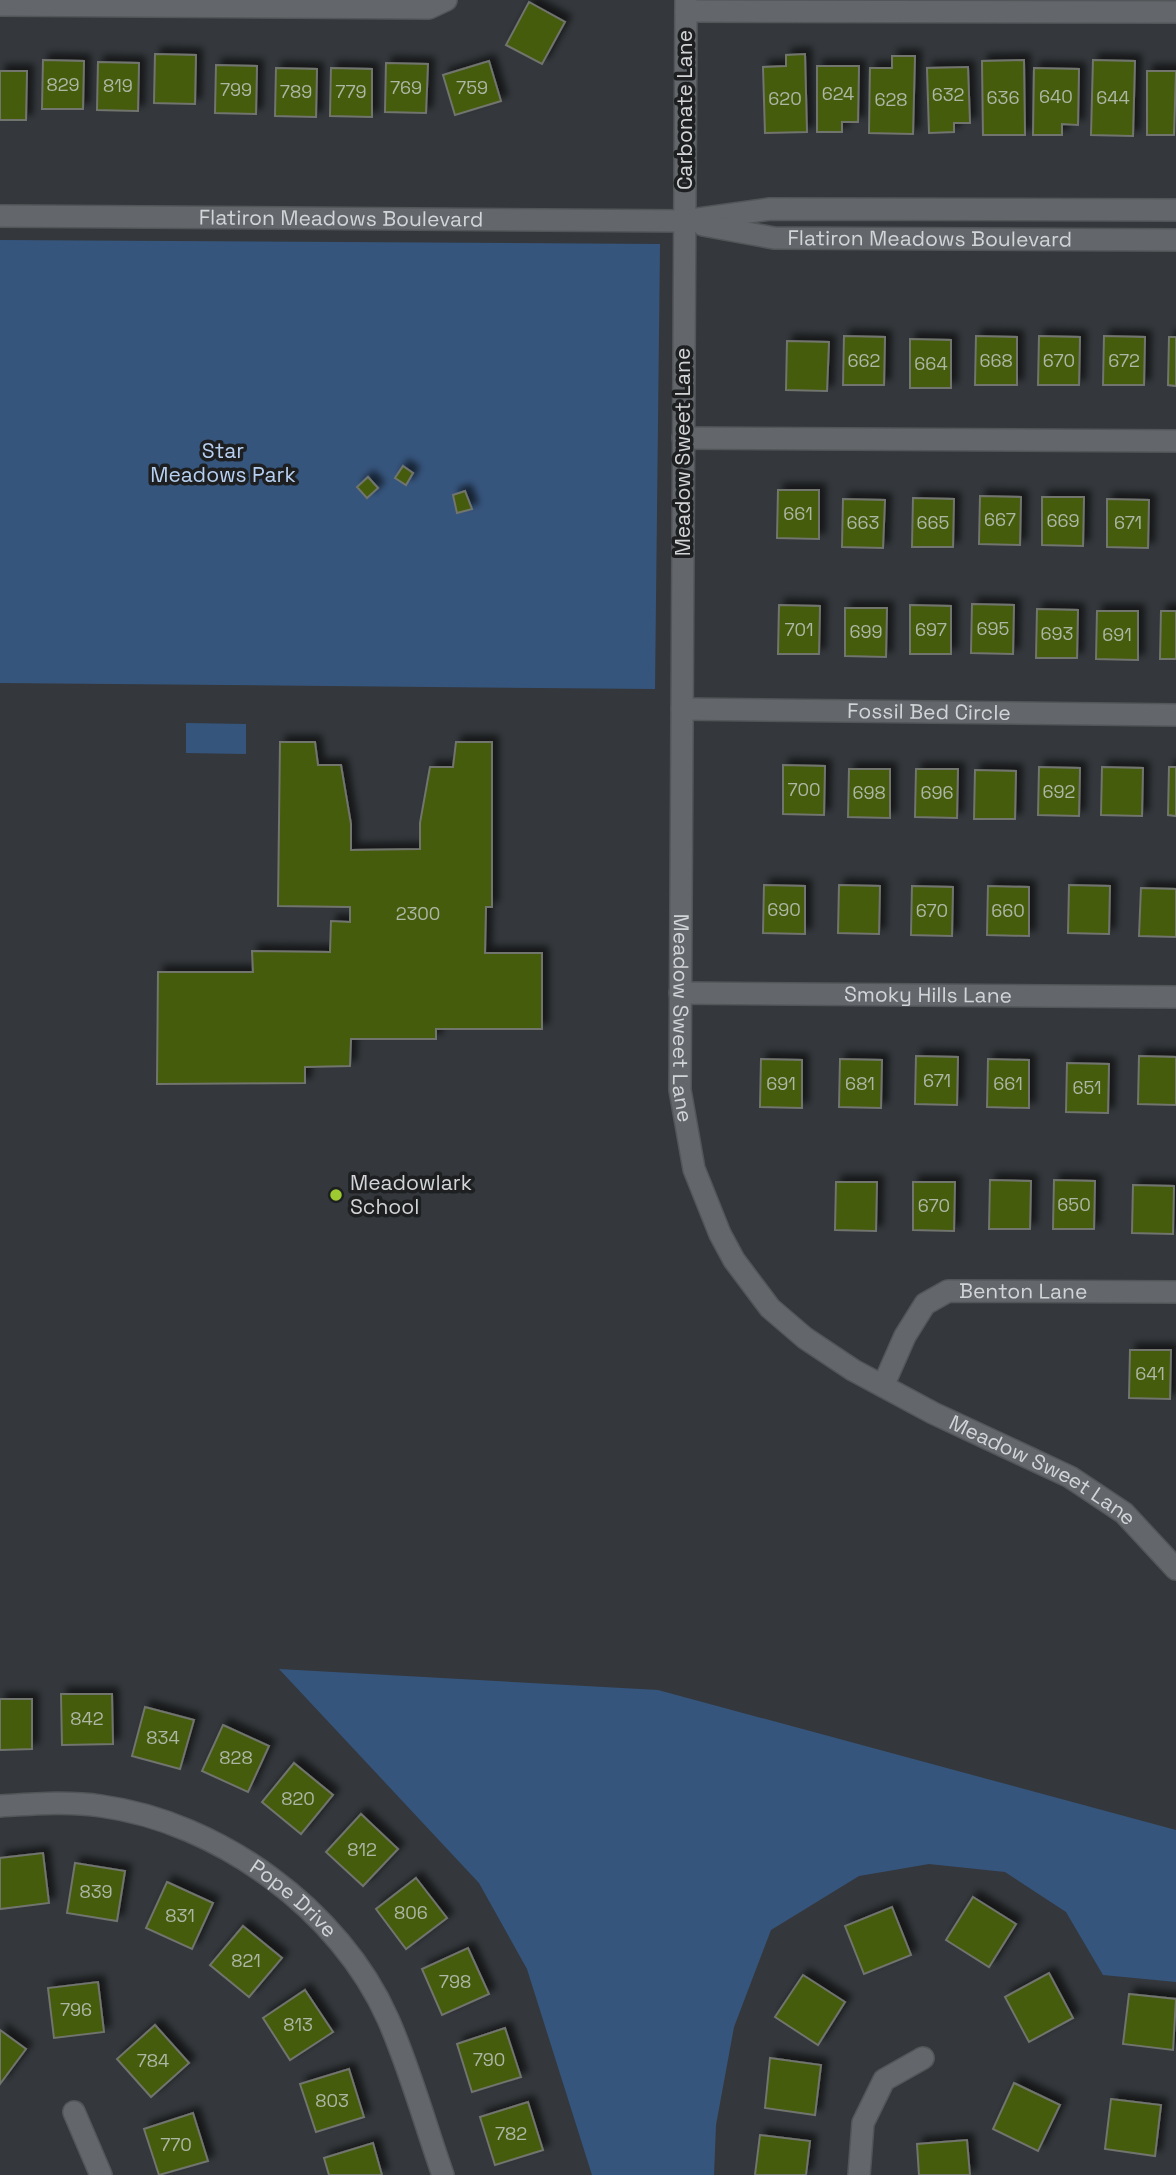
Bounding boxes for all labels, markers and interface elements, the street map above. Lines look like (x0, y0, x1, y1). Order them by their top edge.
street label: Carbonate Lane (671, 30, 698, 190)
house number: 829 (46, 73, 80, 96)
house number: 819 (103, 74, 133, 97)
house number: 769 (390, 76, 422, 99)
house number: 759 (456, 76, 488, 99)
house number: 799 (220, 78, 252, 101)
house number: 789 (280, 80, 312, 103)
house number: 779 (335, 80, 367, 103)
house number: 624 (822, 82, 854, 105)
house number: 632 (932, 83, 964, 106)
house number: 640 (1039, 85, 1073, 108)
house number: 636 (987, 86, 1019, 109)
house number: 644 (1096, 86, 1130, 109)
house number: 620 (768, 87, 802, 110)
house number: 628 (874, 88, 908, 111)
street label: Flatiron Meadows Boulevard (199, 203, 483, 233)
street label: Flatiron Meadows Boulevard (787, 224, 1072, 252)
street label: Meadow Sweet Lane (669, 348, 696, 556)
house number: 662 (848, 349, 880, 372)
house number: 668 (979, 349, 1013, 372)
house number: 670 (1043, 349, 1075, 372)
house number: 672 (1108, 349, 1140, 372)
house number: 664 (914, 352, 948, 375)
park label: Star Meadows Park (150, 437, 296, 488)
house number: 661 (783, 502, 813, 525)
house number: 667 (984, 508, 1016, 531)
house number: 669 (1046, 509, 1080, 532)
house number: 663 (847, 511, 879, 534)
house number: 665 (917, 511, 949, 534)
house number: 671 (1114, 511, 1142, 534)
house number: 695 (977, 617, 1009, 640)
house number: 701 (784, 618, 814, 641)
house number: 697 (915, 618, 947, 641)
house number: 699 (849, 620, 883, 643)
house number: 693 (1041, 622, 1073, 645)
house number: 691 (1102, 623, 1132, 646)
street label: Fossil Bed Circle (847, 697, 1011, 726)
house number: 700 (787, 778, 821, 801)
house number: 692 (1043, 780, 1075, 803)
house number: 698 (852, 781, 886, 804)
house number: 696 (920, 781, 954, 804)
house number: 690 (767, 898, 801, 921)
house number: 670 (916, 899, 948, 922)
house number: 660 (991, 899, 1025, 922)
house number: 2300 (396, 902, 440, 925)
street label: Meadow Sweet Lane (666, 913, 699, 1124)
street label: Smoky Hills Lane (844, 980, 1012, 1009)
house number: 671 (923, 1069, 951, 1092)
house number: 691 (766, 1072, 796, 1095)
house number: 681 (845, 1072, 875, 1095)
house number: 661 (993, 1072, 1023, 1095)
house number: 651 (1072, 1076, 1102, 1099)
place label: Meadowlark School (350, 1169, 472, 1220)
marker: Meadowlark School (328, 1187, 344, 1203)
house number: 650 (1057, 1193, 1091, 1216)
house number: 670 (918, 1194, 950, 1217)
street label: Benton Lane (959, 1277, 1087, 1305)
house number: 641 (1135, 1362, 1165, 1385)
street label: Meadow Sweet Lane (945, 1408, 1142, 1531)
house number: 842 (70, 1707, 104, 1730)
house number: 834 (146, 1726, 180, 1749)
house number: 828 (219, 1746, 253, 1769)
house number: 820 (281, 1787, 315, 1810)
house number: 812 (347, 1838, 377, 1861)
street label: Pope Drive (245, 1853, 343, 1943)
house number: 839 (79, 1880, 113, 1903)
house number: 806 (394, 1901, 428, 1924)
house number: 831 (165, 1904, 195, 1927)
house number: 821 (231, 1949, 261, 1972)
house number: 798 (439, 1970, 471, 1993)
house number: 796 (60, 1998, 92, 2021)
house number: 813 (283, 2013, 313, 2036)
house number: 790 (473, 2048, 505, 2071)
house number: 784 (137, 2049, 169, 2072)
house number: 803 (315, 2089, 349, 2112)
house number: 782 (495, 2122, 527, 2145)
house number: 770 (160, 2133, 192, 2156)

